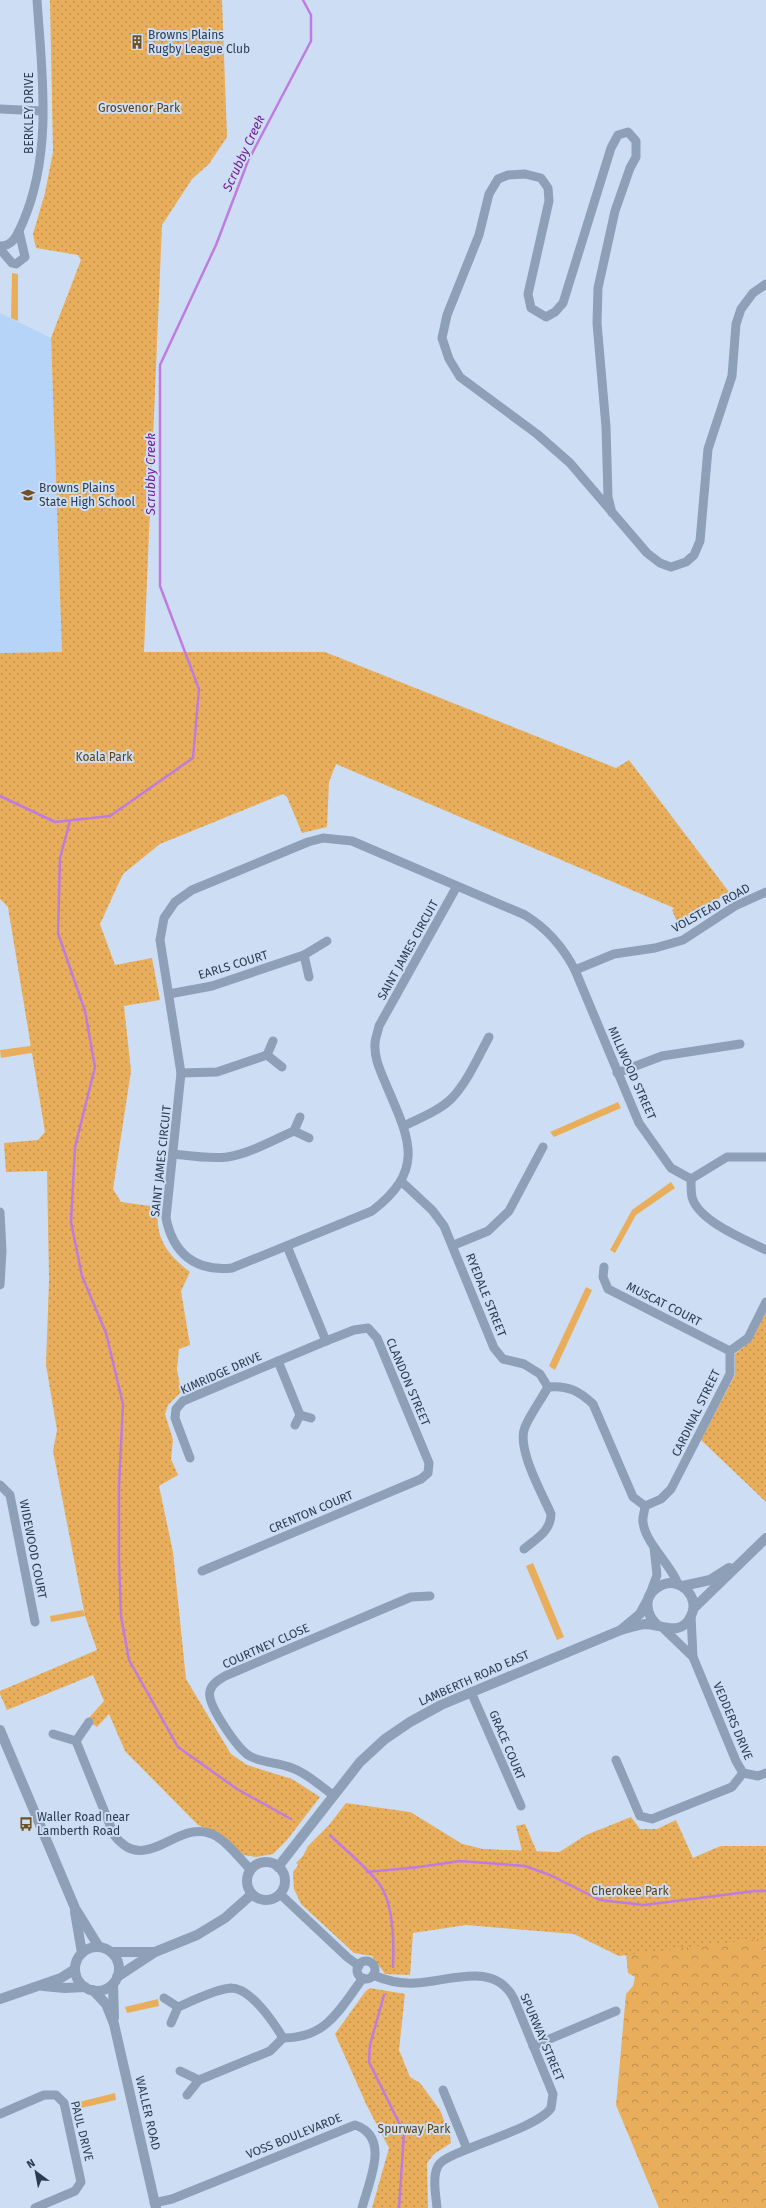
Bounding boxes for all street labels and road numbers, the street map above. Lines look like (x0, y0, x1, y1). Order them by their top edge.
street label: BERKLEY DRIVE (22, 72, 36, 154)
street label: VOLSTEAD ROAD (669, 881, 753, 935)
street label: SAINT JAMES CIRCUIT (375, 897, 442, 1002)
street label: EARLS COURT (197, 948, 270, 982)
street label: MILLWOOD STREET (605, 1024, 659, 1123)
street label: SAINT JAMES CIRCUIT (148, 1104, 174, 1217)
street label: RYEDALE STREET (463, 1251, 509, 1340)
street label: MUSCAT COURT (624, 1279, 704, 1329)
street label: CLANDON STREET (383, 1336, 433, 1429)
street label: KIMRIDGE DRIVE (178, 1349, 264, 1397)
street label: CARDINAL STREET (669, 1366, 723, 1459)
street label: CRENTON COURT (267, 1488, 356, 1536)
street label: WIDEWOOD COURT (16, 1498, 50, 1601)
street label: COURTNEY CLOSE (220, 1621, 312, 1671)
street label: LAMBERTH ROAD EAST (417, 1647, 532, 1709)
street label: VEDDERS DRIVE (710, 1680, 756, 1762)
street label: GRACE COURT (486, 1708, 528, 1782)
street label: SPURWAY STREET (517, 1991, 567, 2083)
street label: WALLER ROAD (133, 2075, 163, 2152)
street label: PAUL DRIVE (68, 2099, 96, 2163)
street label: VOSS BOULEVARDE (244, 2110, 344, 2162)

